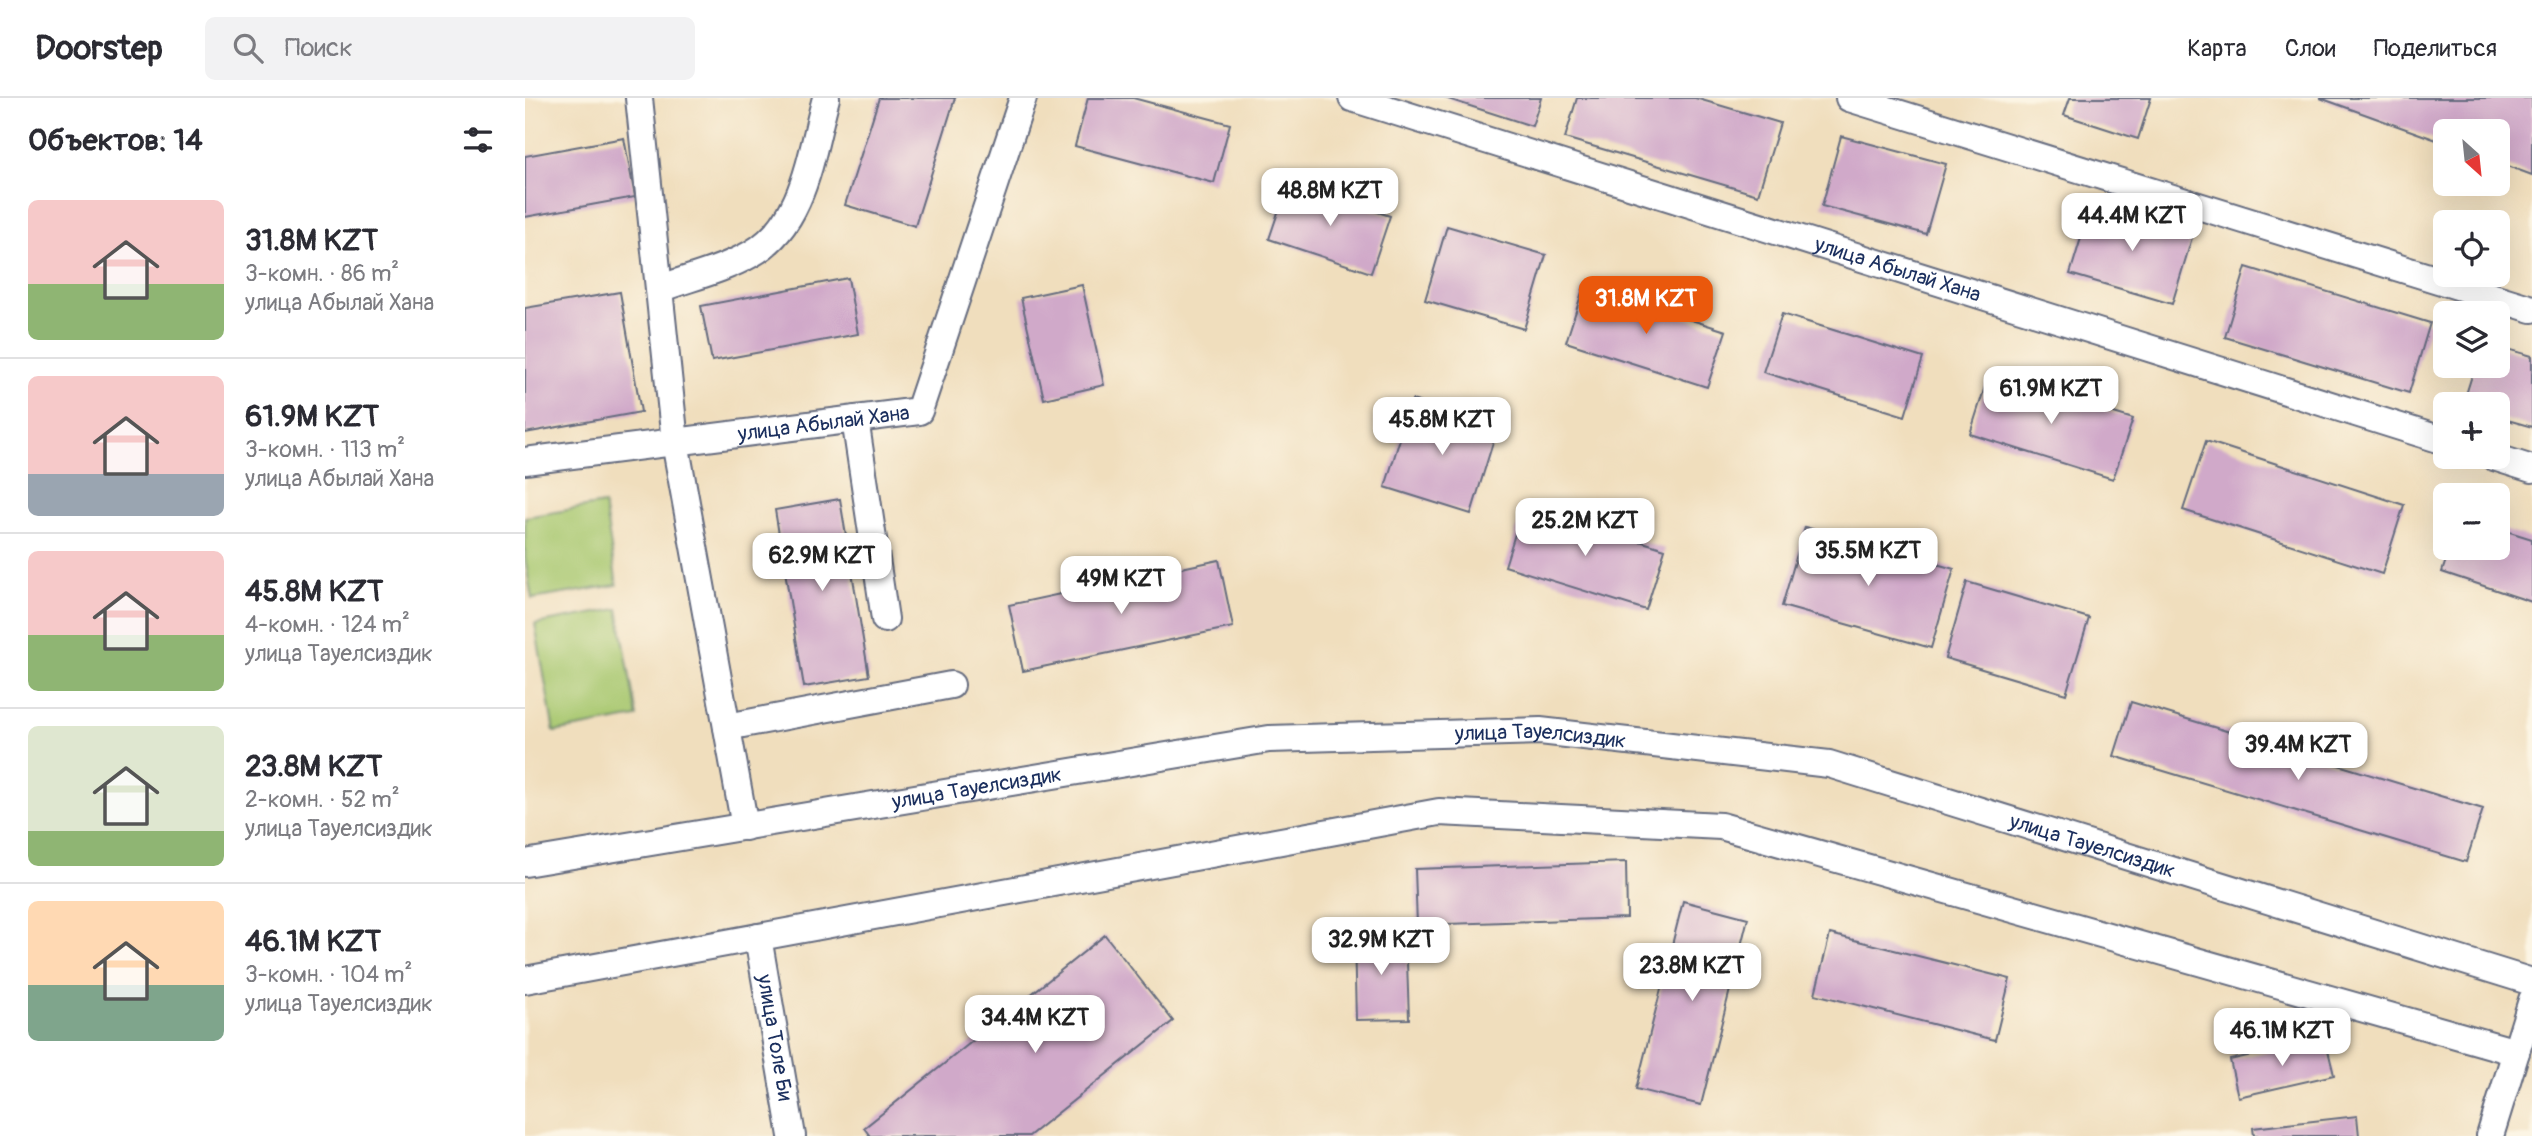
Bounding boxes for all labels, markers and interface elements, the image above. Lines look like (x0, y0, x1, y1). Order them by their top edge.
search box (205, 17, 695, 80)
text: Doorstep (35, 28, 163, 69)
icon: search (229, 29, 267, 67)
text: Поиск (285, 32, 353, 64)
text: Карта (2187, 34, 2247, 63)
text: Слои (2285, 34, 2336, 63)
text: Поделиться (2374, 34, 2497, 63)
north arrow (2433, 119, 2509, 196)
map controls (2433, 119, 2510, 560)
icon: filters (459, 121, 497, 159)
text: Объектов: 14 (28, 122, 203, 159)
pin: 48.8M KZT (1250, 169, 1410, 228)
text: 48.8M KZT (1277, 176, 1383, 205)
pin: 44.4M KZT (2052, 194, 2212, 253)
text: 44.4M KZT (2078, 201, 2186, 230)
button: locate (2433, 210, 2510, 287)
text: 31.8M KZT (245, 222, 378, 259)
icon: home (84, 228, 168, 312)
street label: улица Абылай Хана (1810, 231, 1984, 309)
text: 3-комн. · 86 m² (245, 259, 399, 288)
pin: 31.8M KZT (1566, 276, 1726, 336)
text: 31.8M KZT (1595, 284, 1697, 313)
text: улица Абылай Хана (245, 288, 434, 317)
button: layers (2433, 301, 2510, 378)
pin: 61.9M KZT (1971, 366, 2131, 426)
text: 61.9M KZT (1999, 374, 2103, 403)
button: + (2433, 392, 2510, 469)
text: 61.9M KZT (245, 398, 380, 435)
pin: 45.8M KZT (1362, 398, 1522, 457)
street label: улица Абылай Хана (735, 399, 911, 448)
icon: home (84, 404, 168, 488)
text: 45.8M KZT (1389, 405, 1495, 434)
text: 3-комн. · 113 m² (245, 435, 405, 464)
text: улица Абылай Хана (245, 464, 434, 493)
button: − (2433, 483, 2510, 560)
pin: 25.2M KZT (1505, 498, 1665, 558)
text: 25.2M KZT (1531, 506, 1639, 535)
pin: 35.5M KZT (1788, 528, 1948, 588)
pin: 62.9M KZT (742, 533, 902, 593)
text: 35.5M KZT (1815, 536, 1921, 565)
text: 62.9M KZT (769, 541, 876, 570)
pin: 49M KZT (1056, 556, 1186, 616)
text: 49M KZT (1076, 564, 1166, 593)
text: 45.8M KZT (245, 573, 384, 610)
icon: home (84, 579, 168, 663)
text: 4-комн. · 124 m² (245, 610, 410, 639)
text: улица Тауелсиздик (245, 639, 433, 668)
street label: улица Тауелсиздик (1453, 718, 1628, 755)
pin: 39.4M KZT (2218, 722, 2378, 782)
text: 39.4M KZT (2245, 730, 2351, 759)
text: 23.8M KZT (245, 748, 383, 785)
icon: home (84, 754, 168, 838)
street label: улица Тауелсиздик (889, 761, 1064, 816)
text: 2-комн. · 52 m² (245, 785, 400, 814)
street label: улица Тауелсиздик (2005, 808, 2178, 885)
text: улица Тауелсиздик (245, 814, 433, 843)
pin: 32.9M KZT (1301, 918, 1461, 977)
text: 46.1M KZT (245, 923, 381, 960)
text: 32.9M KZT (1328, 925, 1434, 954)
icon: home (84, 929, 168, 1013)
pin: 23.8M KZT (1612, 944, 1772, 1003)
text: 23.8M KZT (1639, 951, 1745, 980)
text: 3-комн. · 104 m² (245, 960, 412, 989)
street label: улица Толе Би (750, 971, 799, 1103)
text: улица Тауелсиздик (245, 989, 433, 1018)
pin: 34.4M KZT (955, 996, 1115, 1055)
text: 34.4M KZT (981, 1003, 1089, 1032)
pin: 46.1M KZT (2202, 1009, 2362, 1068)
text: 46.1M KZT (2230, 1016, 2334, 1045)

